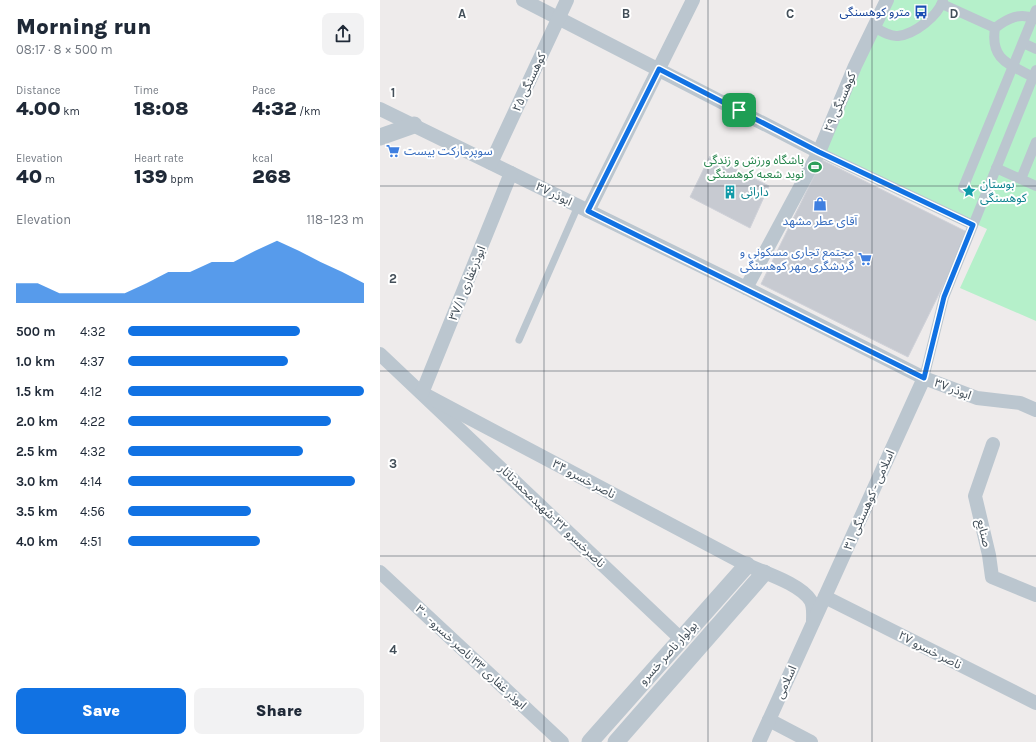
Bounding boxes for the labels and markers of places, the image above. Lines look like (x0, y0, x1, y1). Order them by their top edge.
bus stop icon: مترو کوهسنگی (913, 4, 929, 20)
place label: مترو کوهسنگی (840, 5, 910, 19)
pin (722, 93, 756, 127)
supermarket icon: سوپرمارکت بیست (385, 143, 401, 159)
place label: سوپرمارکت بیست (404, 144, 493, 159)
place label: باشگاه ورزش و زندگی نوید شعبه کوهسنگی (704, 153, 804, 181)
sports icon: باشگاه ورزش و زندگی نوید شعبه کوهسنگی (807, 159, 823, 175)
place label: بوستان کوهسنگی (980, 177, 1028, 205)
place icon: بوستان کوهسنگی (961, 183, 977, 199)
building icon: دارائی (722, 184, 738, 200)
place label: دارائی (741, 185, 769, 199)
shop icon: آقای عطر مشهد (812, 196, 828, 212)
place label: آقای عطر مشهد (783, 214, 858, 228)
place label: مجتمع تجاری مسکونی و گردشگری مهر کوهسنگی (740, 245, 855, 273)
supermarket icon: مجتمع تجاری مسکونی و گردشگری مهر کوهسنگی (857, 251, 873, 267)

